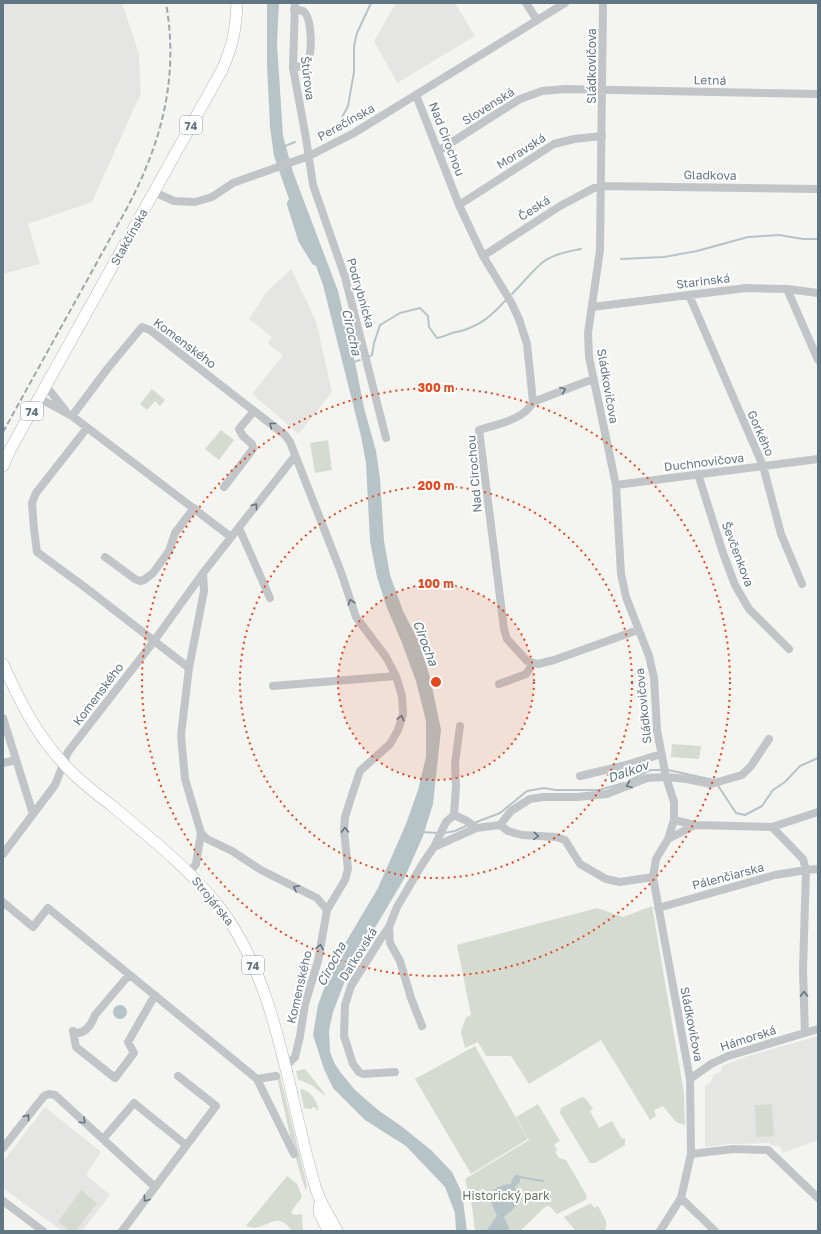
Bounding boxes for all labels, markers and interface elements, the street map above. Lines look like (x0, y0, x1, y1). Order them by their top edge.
street label: Sládkovičova (584, 28, 599, 104)
street label: Štúrova (298, 55, 318, 101)
street label: Letná (694, 72, 726, 88)
street label: Slovenská (459, 84, 517, 128)
street label: Perečínska (315, 100, 377, 144)
street label: Nad Cirochou (426, 100, 468, 178)
road number: 74 (180, 116, 202, 134)
street label: Moravská (494, 130, 548, 172)
street label: Gladkova (683, 167, 737, 183)
street label: Česká (515, 192, 553, 224)
street label: Stakčínska (107, 206, 151, 268)
street label: Podrybnícka (344, 256, 378, 330)
street label: Starinská (675, 270, 731, 292)
water label: Cirocha (339, 307, 365, 358)
street label: Komenského (151, 315, 219, 371)
street label: Sládkovičova (594, 347, 622, 425)
text: 300 m (418, 380, 454, 395)
one-way arrow (559, 387, 566, 395)
road number: 74 (21, 402, 43, 420)
street label: Gorkého (744, 408, 778, 458)
one-way arrow (270, 423, 277, 430)
street label: Nad Cirochou (463, 435, 485, 513)
street label: Duchnovičova (663, 450, 745, 474)
text: 200 m (418, 478, 454, 493)
one-way arrow (251, 503, 258, 510)
street label: Ševčenkova (719, 519, 757, 589)
text: 100 m (418, 576, 454, 591)
one-way arrow (348, 599, 356, 606)
water label: Cirocha (410, 618, 442, 669)
street label: Komenského (70, 660, 126, 728)
street label: Sládkovičova (632, 668, 654, 744)
centre of rings (429, 675, 443, 689)
one-way arrow (397, 715, 405, 722)
water label: Dalkov (605, 756, 652, 786)
one-way arrow (625, 781, 632, 789)
one-way arrow (341, 827, 349, 833)
one-way arrow (533, 831, 539, 840)
street label: Pálenčiarska (691, 859, 765, 893)
street label: Strojárska (189, 874, 237, 928)
one-way arrow (293, 885, 300, 892)
street label: Daľkovská (336, 925, 380, 983)
water label: Cirocha (313, 939, 350, 989)
one-way arrow (316, 944, 324, 950)
street label: Komenského (283, 949, 315, 1025)
road number: 74 (242, 956, 264, 974)
street label: Sládkovičova (677, 985, 707, 1063)
one-way arrow (800, 991, 808, 997)
street label: Hámorská (718, 1022, 778, 1054)
one-way arrow (22, 1115, 29, 1122)
one-way arrow (79, 1117, 86, 1124)
park label: Historický park (462, 1188, 550, 1203)
one-way arrow (144, 1194, 151, 1201)

